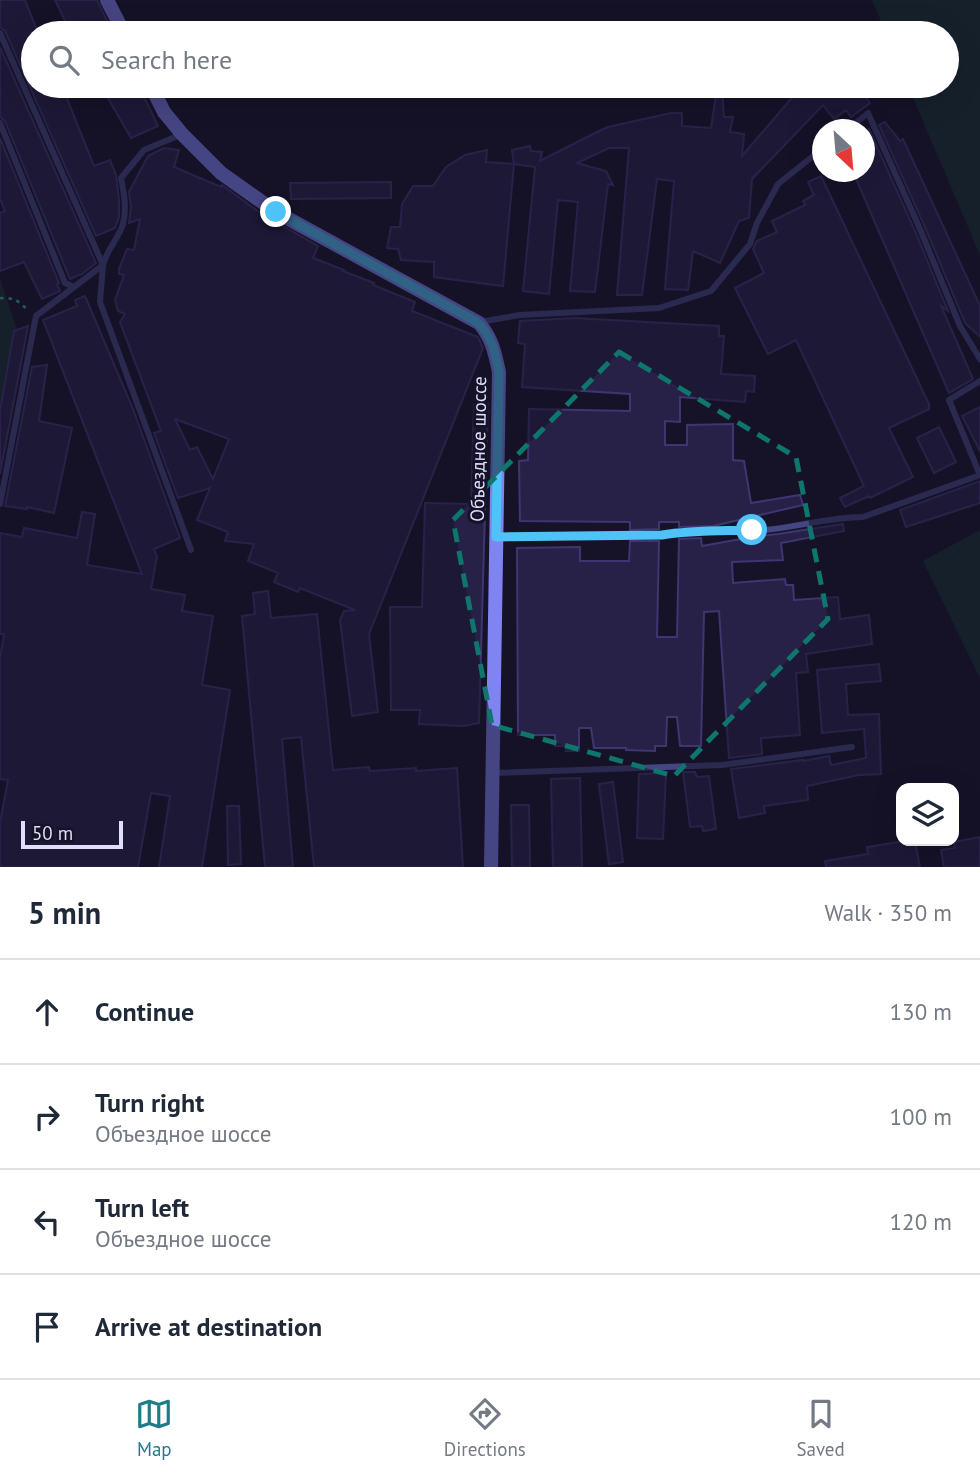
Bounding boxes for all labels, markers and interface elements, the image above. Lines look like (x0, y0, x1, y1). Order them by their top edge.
search box (21, 21, 959, 98)
icon: search (45, 41, 83, 79)
text: Search here (101, 43, 232, 76)
north arrow (812, 119, 875, 182)
route end (260, 196, 291, 227)
street label: Объездное шоссе (465, 376, 491, 522)
route start (736, 514, 767, 545)
map controls (896, 783, 959, 846)
button: layers (896, 783, 959, 846)
scale bar (21, 818, 122, 850)
text: 50 m (32, 821, 73, 845)
text: 5 min (28, 893, 101, 932)
text: Walk · 350 m (825, 898, 952, 927)
icon: ahead (28, 993, 66, 1031)
text: Continue (95, 995, 194, 1028)
text: 130 m (890, 997, 952, 1026)
text: Turn right (95, 1086, 204, 1119)
icon: right (28, 1098, 66, 1136)
text: 100 m (890, 1102, 952, 1131)
text: Объездное шоссе (95, 1119, 271, 1148)
text: Turn left (95, 1191, 189, 1224)
icon: left (28, 1203, 66, 1241)
text: 120 m (890, 1207, 952, 1236)
text: Объездное шоссе (95, 1224, 271, 1253)
icon: arrive (28, 1308, 66, 1346)
text: Arrive at destination (95, 1310, 322, 1343)
tab: Map (135, 1395, 173, 1461)
tab: Directions (444, 1395, 526, 1461)
tab: Saved (796, 1395, 845, 1461)

